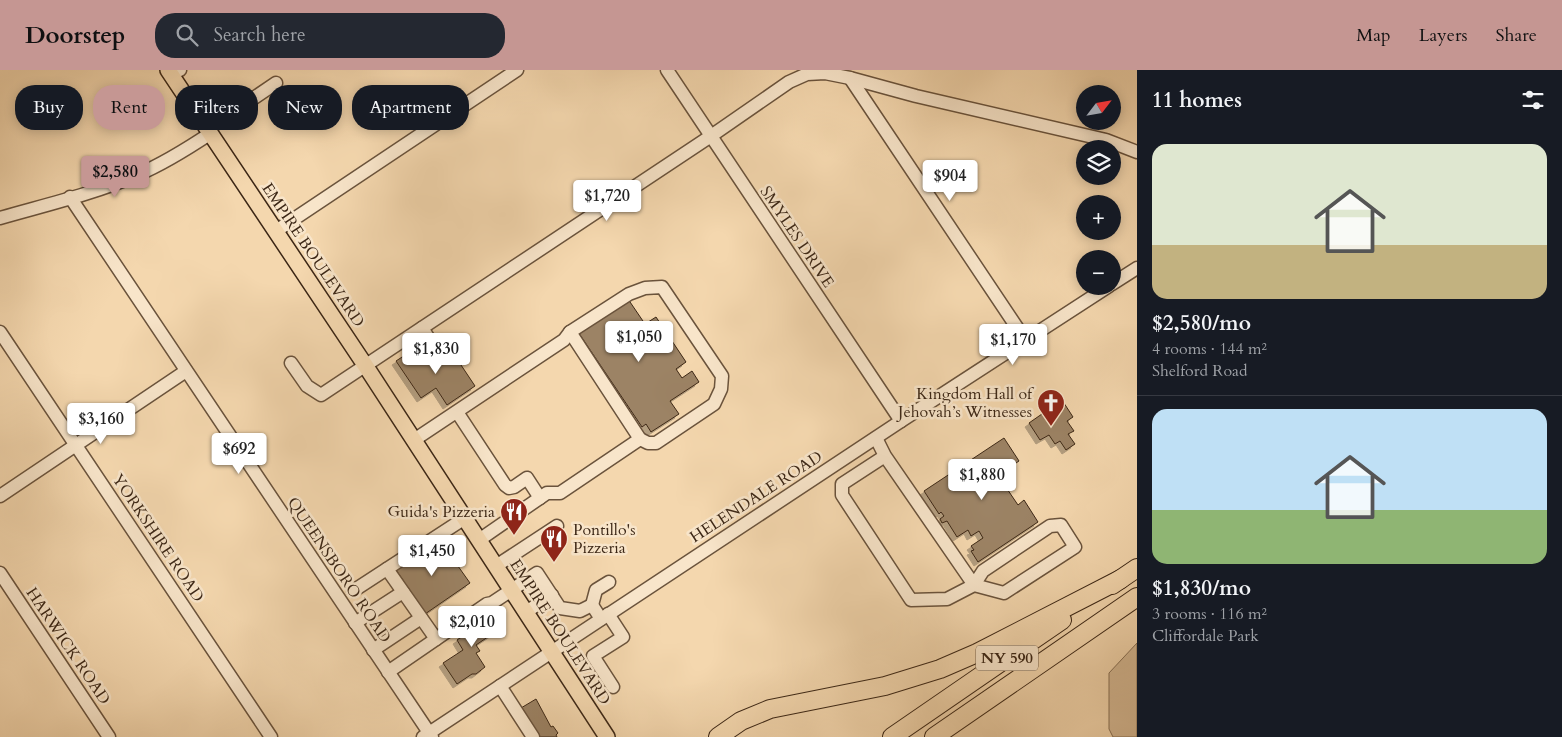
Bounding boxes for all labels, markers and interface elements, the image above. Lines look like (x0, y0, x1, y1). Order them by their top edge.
search box (155, 13, 505, 58)
text: Doorstep (25, 19, 125, 52)
icon: search (173, 21, 201, 49)
text: Search here (213, 22, 306, 48)
text: Map (1356, 23, 1391, 48)
text: Layers (1419, 23, 1468, 48)
text: Share (1496, 23, 1537, 48)
chip: Buy (15, 85, 83, 130)
chip: Rent (93, 85, 165, 130)
chip: Filters (175, 85, 258, 130)
chip: New (268, 85, 342, 130)
chip: Apartment (352, 85, 469, 130)
north arrow (1076, 85, 1121, 130)
map controls (1076, 85, 1121, 295)
text: 11 homes (1152, 86, 1242, 115)
icon: filters (1519, 86, 1547, 114)
button: layers (1076, 140, 1121, 185)
pin: $2,580 (74, 156, 156, 198)
pin: $904 (920, 160, 980, 202)
text: $2,580 (92, 161, 138, 183)
text: $904 (934, 165, 966, 187)
icon: home (1305, 176, 1395, 266)
street label: EMPIRE BOULEVARD (256, 179, 370, 331)
pin: $1,720 (566, 180, 648, 222)
street label: SMYLES DRIVE (755, 182, 839, 292)
text: $1,720 (584, 185, 630, 207)
button: + (1076, 195, 1121, 240)
button: − (1076, 250, 1121, 295)
text: $2,580/mo (1152, 309, 1251, 338)
pin: $1,050 (598, 320, 680, 363)
pin: $1,170 (972, 324, 1054, 366)
text: $1,050 (616, 326, 662, 348)
text: $1,170 (990, 329, 1036, 351)
pin: $1,830 (395, 332, 477, 375)
text: $1,830 (413, 338, 459, 360)
text: 4 rooms · 144 m² (1152, 338, 1267, 360)
text: Shelford Road (1152, 360, 1247, 382)
place label: Kingdom Hall of Jehovah’s Witnesses (896, 383, 1035, 423)
church icon: Kingdom Hall of Jehovah’s Witnesses (1036, 388, 1066, 427)
pin: $3,160 (60, 402, 142, 445)
text: $3,160 (78, 408, 124, 430)
pin: $692 (209, 432, 269, 475)
text: $692 (223, 438, 255, 460)
icon: home (1305, 442, 1395, 532)
street label: HELENDALE ROAD (685, 446, 827, 548)
pin: $1,880 (941, 458, 1023, 501)
text: $1,880 (959, 464, 1005, 486)
street label: YORKSHIRE ROAD (107, 470, 209, 606)
street label: QUEENSBORO ROAD (282, 493, 396, 647)
restaurant icon: Guida's Pizzeria (499, 497, 529, 536)
place label: Guida's Pizzeria (388, 501, 495, 523)
place label: Pontillo's Pizzeria (573, 519, 636, 559)
restaurant icon: Pontillo's Pizzeria (539, 524, 569, 563)
pin: $1,450 (391, 534, 473, 577)
text: $1,450 (409, 540, 455, 562)
street label: EMPIRE BOULEVARD (505, 555, 615, 709)
text: $1,830/mo (1152, 574, 1251, 603)
street label: HARWICK ROAD (21, 583, 115, 709)
text: 3 rooms · 116 m² (1152, 603, 1267, 625)
pin: $2,010 (431, 606, 513, 648)
text: $2,010 (449, 611, 495, 633)
text: Cliffordale Park (1152, 625, 1259, 647)
road number: NY 590 (976, 646, 1038, 670)

